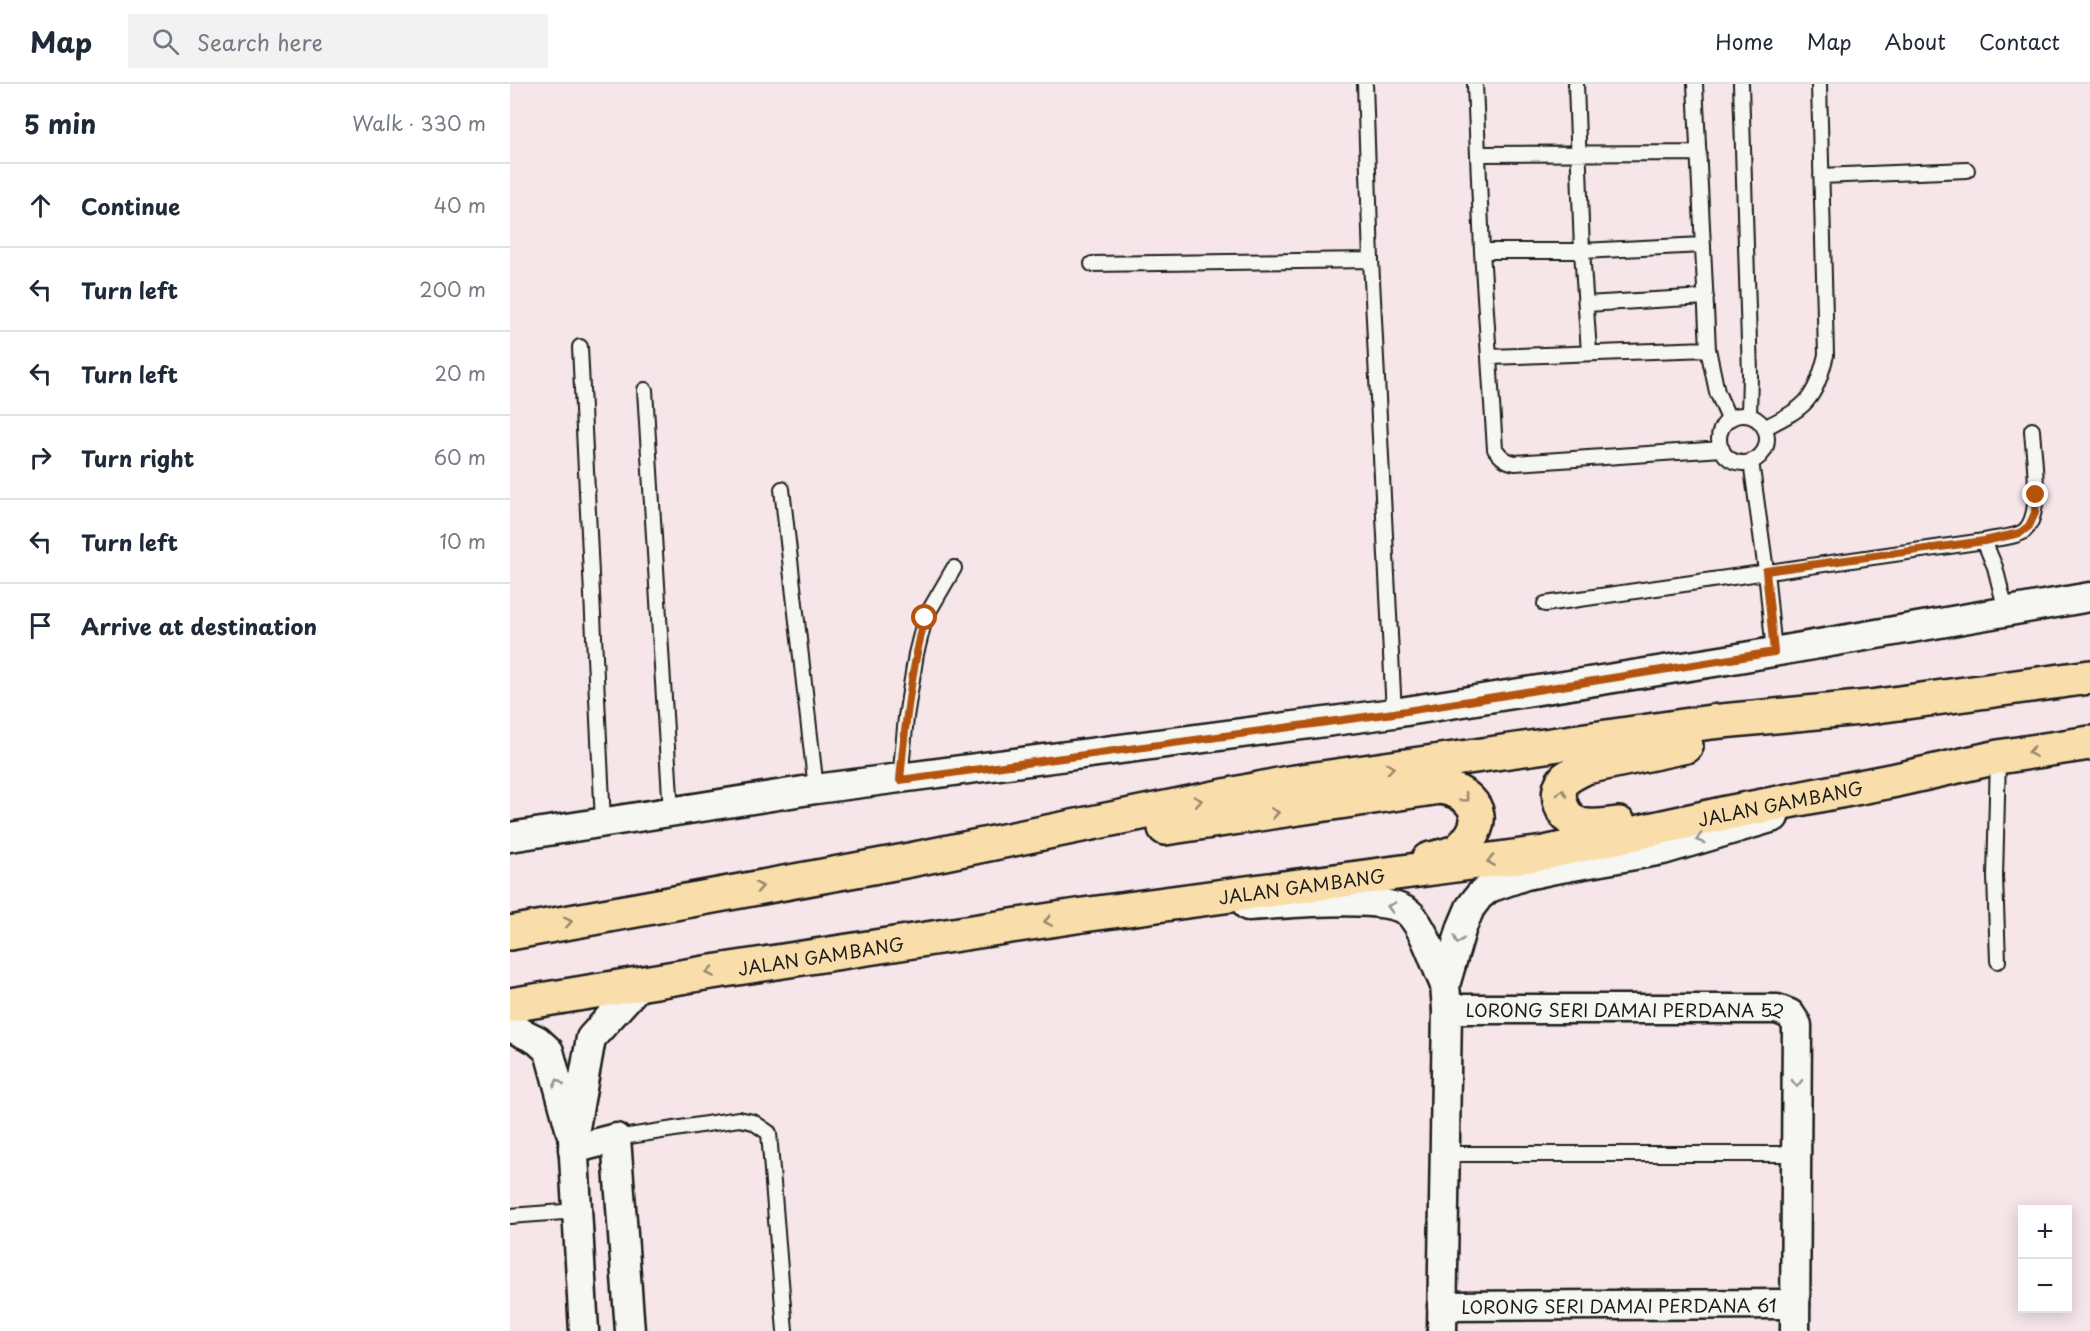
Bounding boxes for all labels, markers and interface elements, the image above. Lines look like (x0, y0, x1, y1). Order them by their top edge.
search box (128, 14, 548, 68)
text: Map (30, 20, 92, 63)
icon: search (149, 25, 182, 58)
text: Search here (197, 25, 323, 58)
text: Home (1715, 25, 1774, 57)
text: Map (1807, 25, 1852, 57)
text: About (1885, 25, 1946, 57)
text: Contact (1979, 25, 2060, 57)
text: 5 min (24, 104, 96, 143)
text: Walk · 330 m (352, 108, 486, 138)
icon: ahead (24, 189, 57, 222)
text: Continue (81, 189, 180, 222)
text: 40 m (434, 190, 486, 220)
icon: left (24, 273, 57, 306)
text: Turn left (81, 273, 178, 306)
text: 200 m (419, 274, 486, 304)
icon: left (24, 357, 57, 390)
text: Turn left (81, 357, 178, 390)
text: 20 m (434, 358, 486, 388)
icon: right (24, 441, 57, 474)
text: Turn right (81, 441, 194, 474)
text: 60 m (434, 442, 486, 472)
route end (2022, 481, 2048, 507)
icon: left (24, 525, 57, 558)
text: Turn left (81, 525, 178, 558)
text: 10 m (439, 526, 486, 556)
route start (911, 604, 937, 630)
icon: arrive (24, 609, 57, 642)
text: Arrive at destination (81, 609, 317, 642)
one-way arrow (2028, 745, 2038, 758)
one-way arrow (1386, 763, 1395, 775)
street label: JALAN GAMBANG (1695, 773, 1866, 832)
one-way arrow (1555, 788, 1568, 798)
one-way arrow (1458, 791, 1469, 802)
one-way arrow (1193, 795, 1203, 808)
one-way arrow (1270, 807, 1280, 819)
one-way arrow (1695, 832, 1706, 844)
one-way arrow (1487, 854, 1496, 866)
street label: JALAN GAMBANG (1217, 861, 1387, 910)
one-way arrow (755, 882, 764, 894)
one-way arrow (1386, 902, 1396, 914)
one-way arrow (1044, 914, 1053, 926)
one-way arrow (562, 916, 572, 929)
street label: JALAN GAMBANG (736, 929, 906, 981)
one-way arrow (1453, 934, 1465, 945)
one-way arrow (706, 966, 715, 978)
street label: LORONG SERI DAMAI PERDANA 52 (1466, 994, 1789, 1024)
one-way arrow (553, 1078, 565, 1089)
one-way arrow (1790, 1079, 1803, 1088)
map controls (2018, 1205, 2072, 1313)
button: + (2018, 1205, 2072, 1259)
button: − (2018, 1259, 2072, 1313)
street label: LORONG SERI DAMAI PERDANA 61 (1461, 1291, 1777, 1319)

